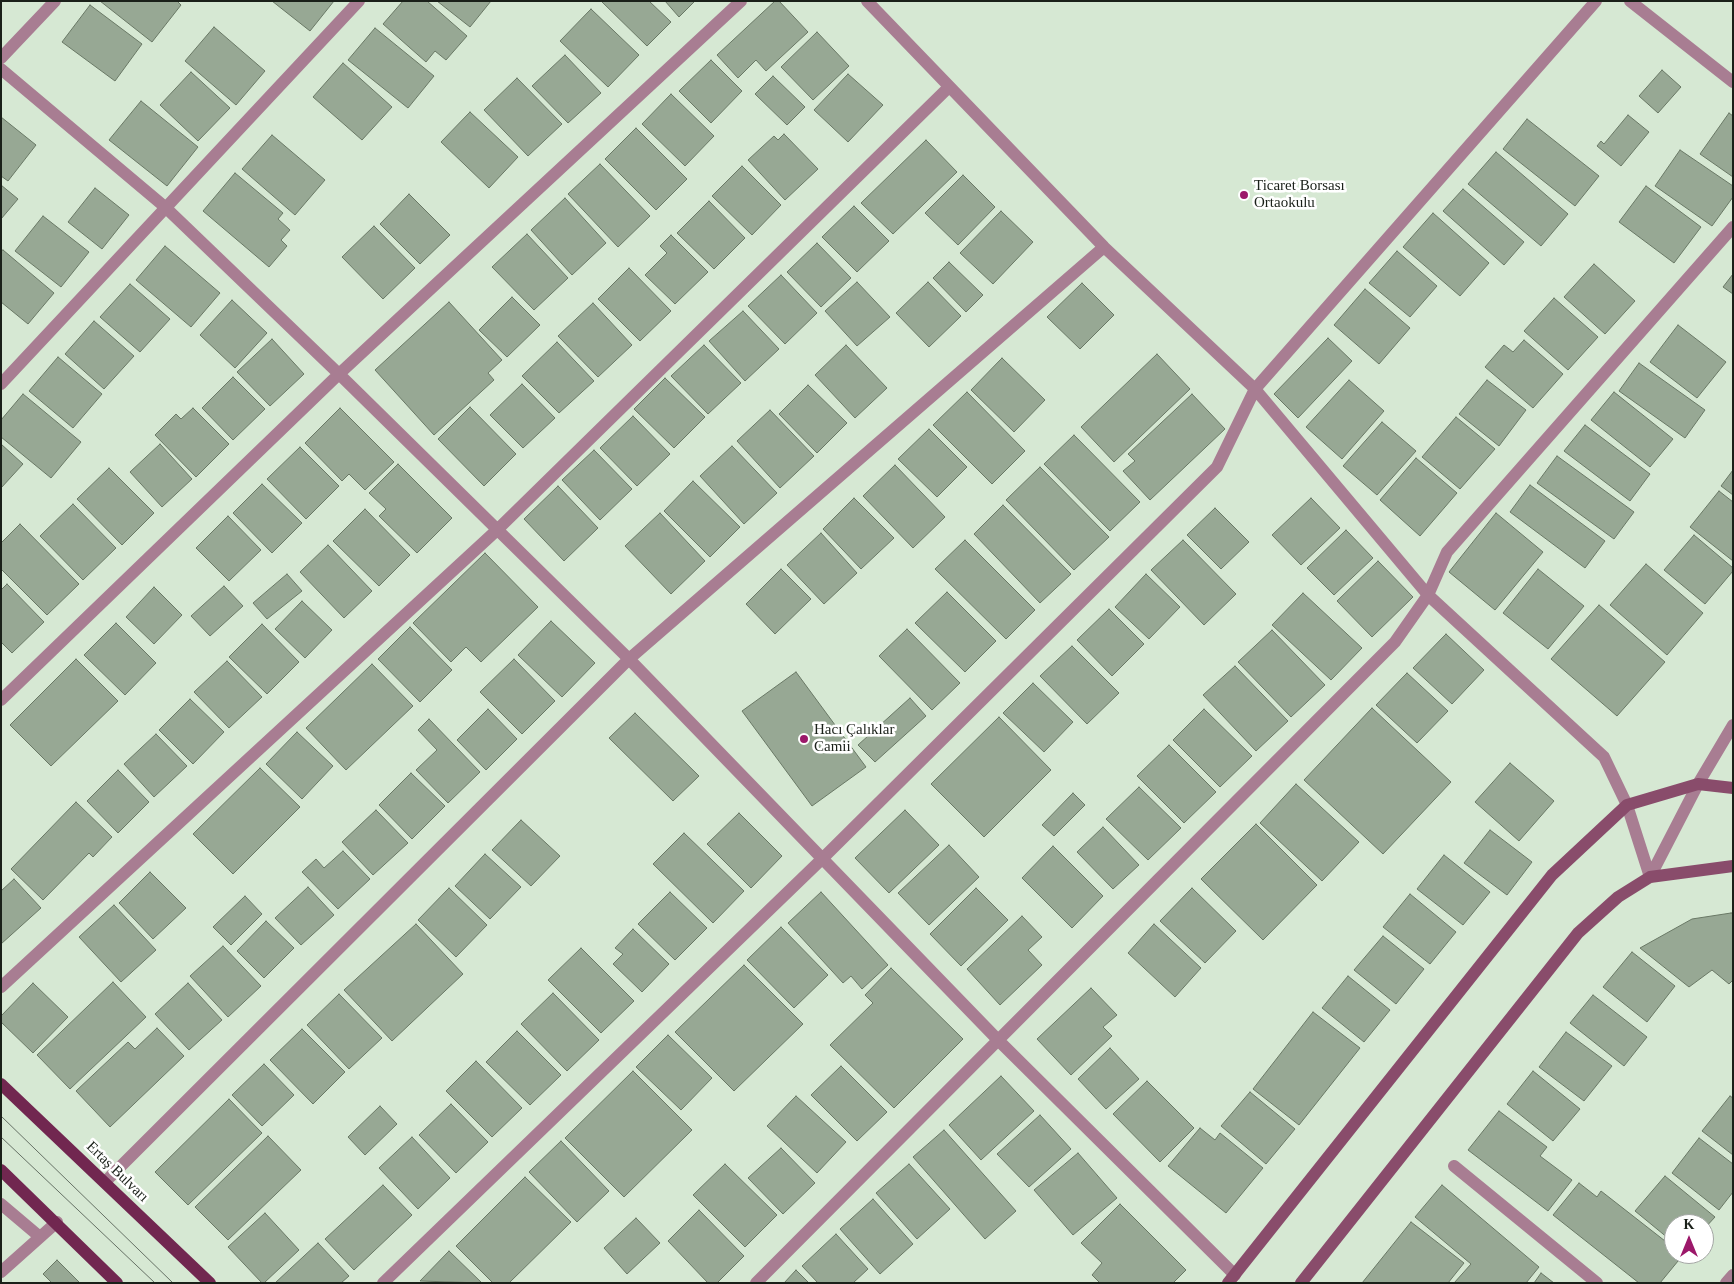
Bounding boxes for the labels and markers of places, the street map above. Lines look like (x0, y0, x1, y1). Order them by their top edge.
place label: Ticaret Borsası Ortaokulu (1254, 177, 1345, 212)
marker: Ticaret Borsası Ortaokulu (1238, 189, 1250, 201)
place label: Hacı Çalıklar Camii (814, 721, 894, 756)
marker: Hacı Çalıklar Camii (798, 733, 810, 745)

